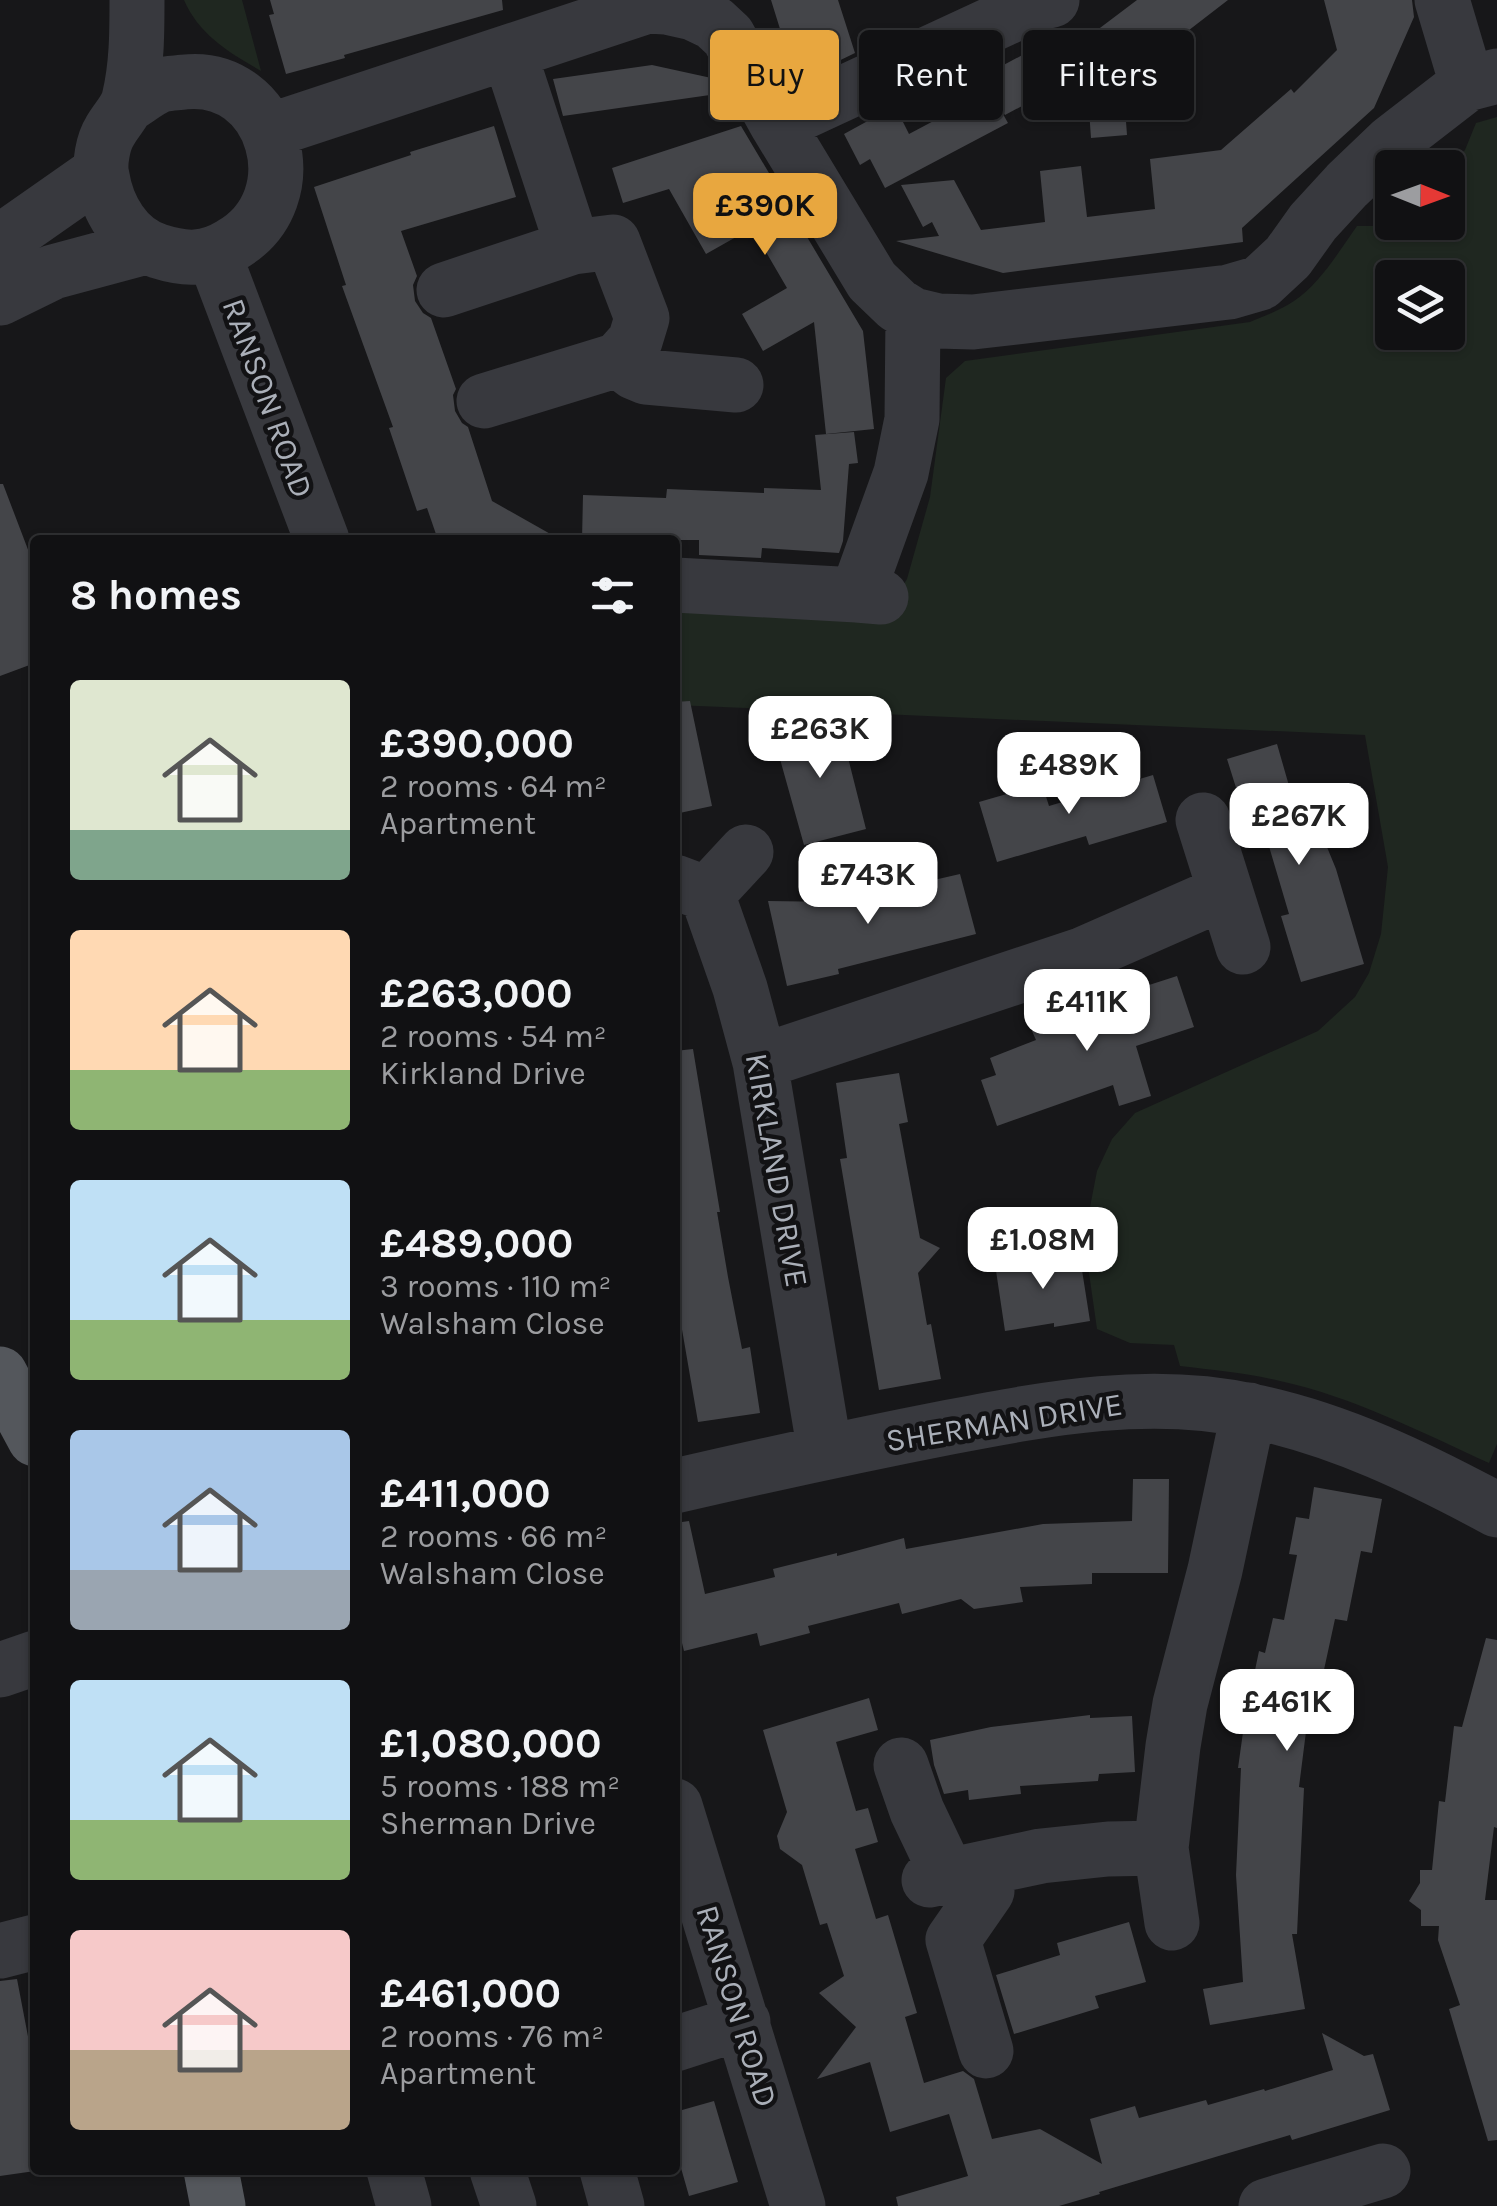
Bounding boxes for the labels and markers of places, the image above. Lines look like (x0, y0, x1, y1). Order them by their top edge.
pin: £390K (695, 173, 835, 258)
pin: £263K (750, 696, 890, 781)
pin: £489K (999, 732, 1139, 817)
pin: £267K (1229, 783, 1369, 868)
pin: £743K (798, 842, 938, 927)
pin: £411K (1017, 969, 1157, 1054)
pin: £1.08M (962, 1207, 1124, 1292)
pin: £461K (1217, 1669, 1357, 1754)

